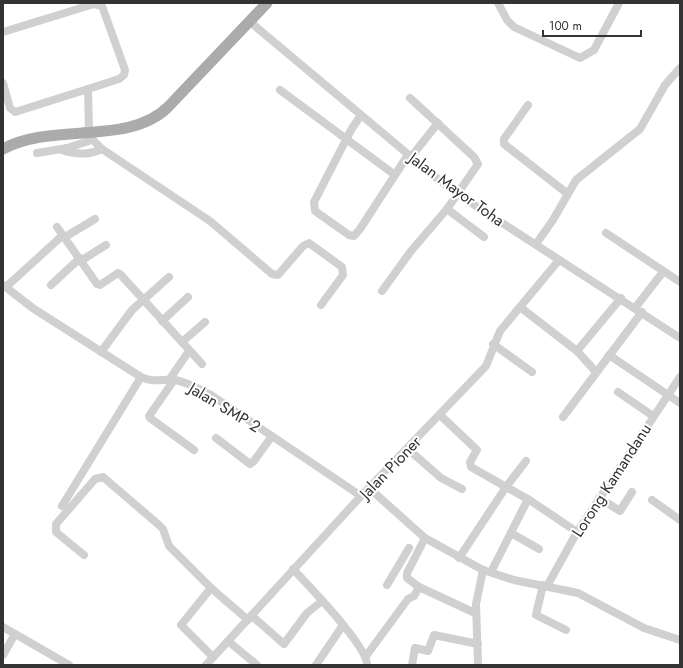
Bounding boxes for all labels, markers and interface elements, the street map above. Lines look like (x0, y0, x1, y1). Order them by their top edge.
scale bar (543, 12, 641, 38)
text: 100 m (549, 17, 582, 35)
street label: Jalan Mayor Toha (403, 146, 509, 232)
street label: Jalan SMP 2 (183, 376, 265, 438)
street label: Lorong Kamandanu (566, 419, 657, 542)
street label: Jalan Pioner (353, 430, 427, 506)

